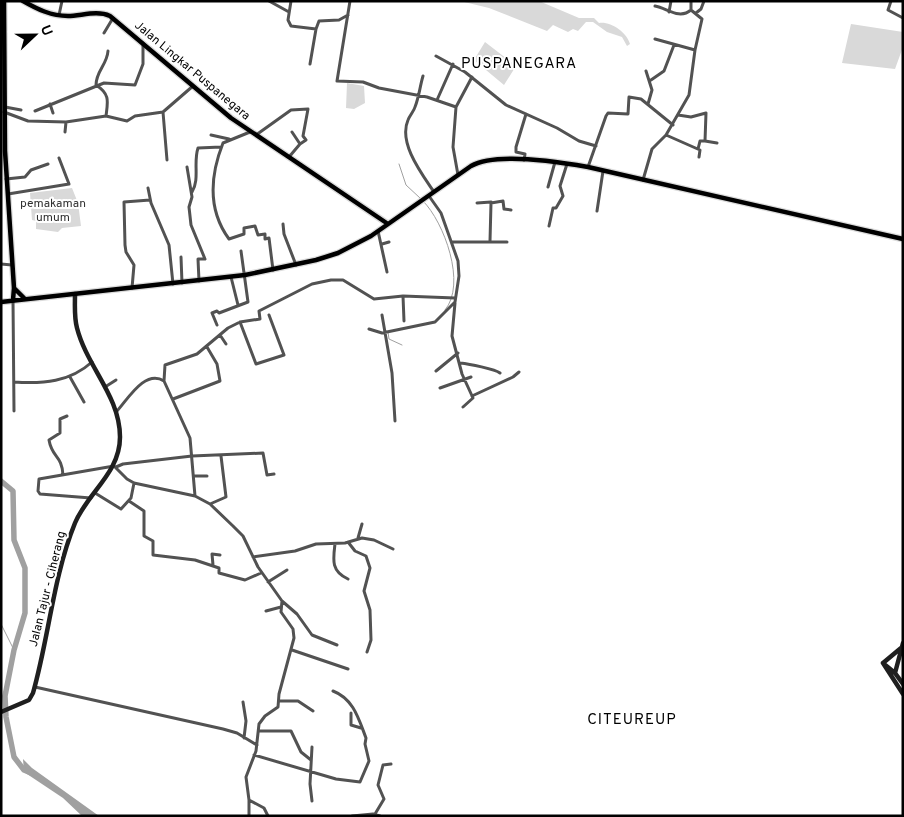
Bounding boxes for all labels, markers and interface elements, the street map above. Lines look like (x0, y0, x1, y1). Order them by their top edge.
north arrow (10, 10, 60, 60)
street label: Jalan Lingkar Puspanegara (131, 18, 253, 124)
text: U (36, 23, 55, 38)
district label: PUSPANEGARA (461, 55, 577, 74)
park label: pemakaman umum (20, 196, 86, 226)
street label: Jalan Tajur - Ciherang (26, 530, 70, 648)
district label: CITEUREUP (587, 711, 677, 730)

